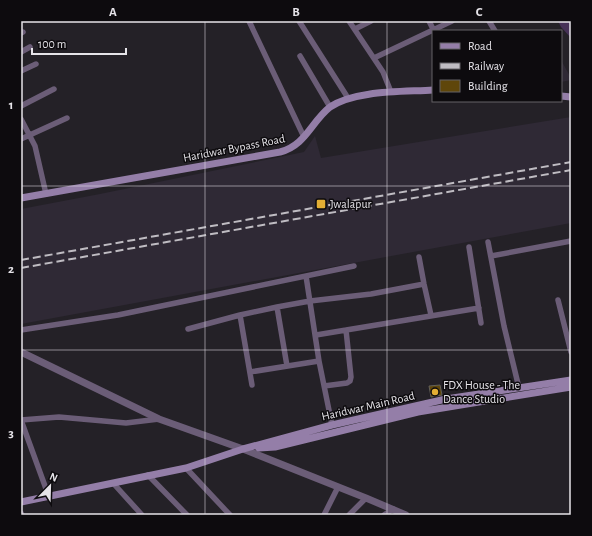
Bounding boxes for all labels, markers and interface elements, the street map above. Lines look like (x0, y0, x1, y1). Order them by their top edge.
text: A (109, 6, 117, 19)
text: B (292, 6, 300, 19)
text: C (476, 6, 483, 19)
scale bar (32, 30, 126, 56)
legend (432, 30, 562, 102)
text: 100 m (38, 38, 66, 50)
text: Road (468, 40, 492, 52)
text: Railway (468, 60, 504, 73)
text: Building (468, 80, 508, 92)
text: 1 (9, 99, 13, 112)
street label: Haridwar Bypass Road (182, 132, 286, 165)
marker: Jwalapur (315, 198, 327, 210)
place label: Jwalapur (330, 198, 371, 210)
text: 2 (8, 263, 14, 276)
place label: FDX House - The Dance Studio (443, 379, 520, 405)
marker: FDX House - The Dance Studio (430, 387, 440, 397)
street label: Haridwar Main Road (320, 389, 416, 423)
text: 3 (8, 427, 14, 440)
north arrow (30, 466, 70, 506)
text: N (48, 471, 59, 484)

